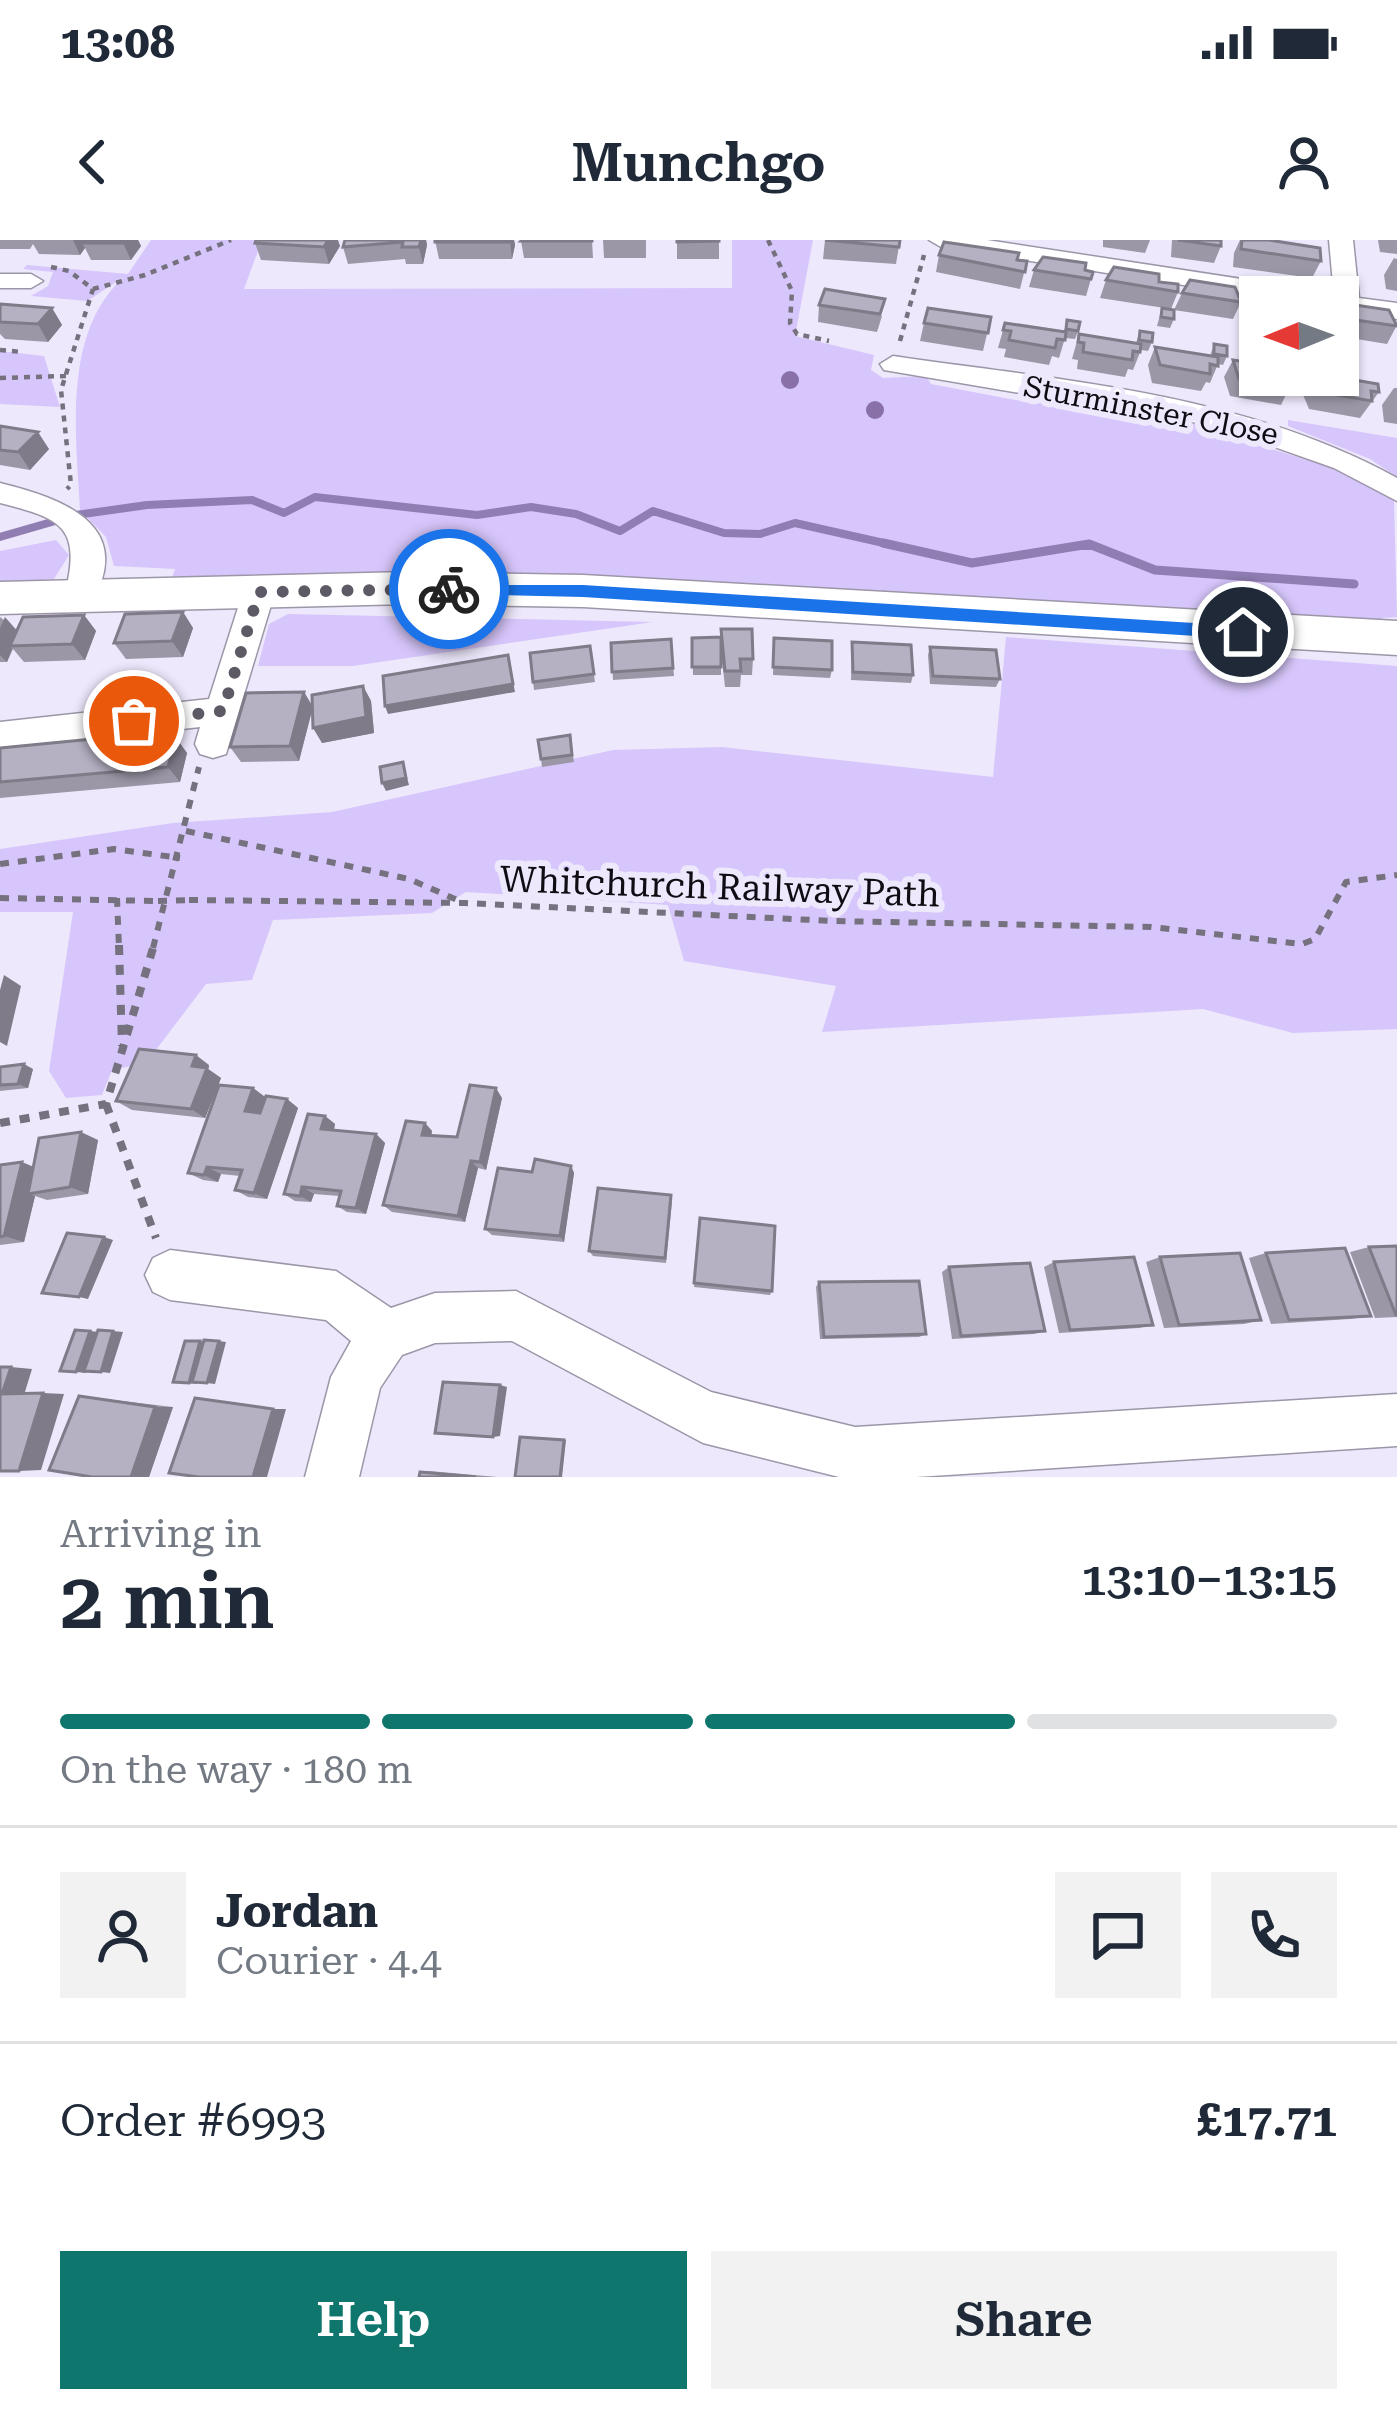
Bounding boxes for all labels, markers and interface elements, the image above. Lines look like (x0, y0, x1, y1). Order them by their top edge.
text: 13:08 (60, 16, 175, 69)
icon: back (60, 129, 126, 195)
icon: person (1271, 129, 1337, 195)
text: Munchgo (571, 131, 826, 194)
north arrow (1239, 276, 1359, 396)
map controls (1239, 276, 1359, 396)
street label: Sturminster Close (1021, 368, 1281, 452)
courier (389, 529, 509, 649)
icon: bike (416, 556, 482, 622)
pin (1192, 581, 1294, 683)
icon: home (1210, 599, 1276, 665)
pin (83, 670, 185, 772)
icon: bag (101, 688, 167, 754)
street label: Whitchurch Railway Path (499, 858, 941, 916)
text: Arriving in (60, 1511, 262, 1557)
text: 13:10–13:15 (1081, 1553, 1337, 1606)
text: 2 min (60, 1556, 275, 1647)
text: On the way · 180 m (60, 1747, 412, 1793)
button: person (60, 1872, 186, 1998)
button: chat (1055, 1872, 1181, 1998)
button: phone (1211, 1872, 1337, 1998)
text: Jordan (216, 1885, 378, 1938)
text: Courier · 4.4 (216, 1938, 442, 1984)
text: Order #6993 (60, 2094, 326, 2147)
text: £17.71 (1197, 2094, 1337, 2147)
button: Help (60, 2251, 687, 2389)
button: Share (711, 2251, 1337, 2389)

